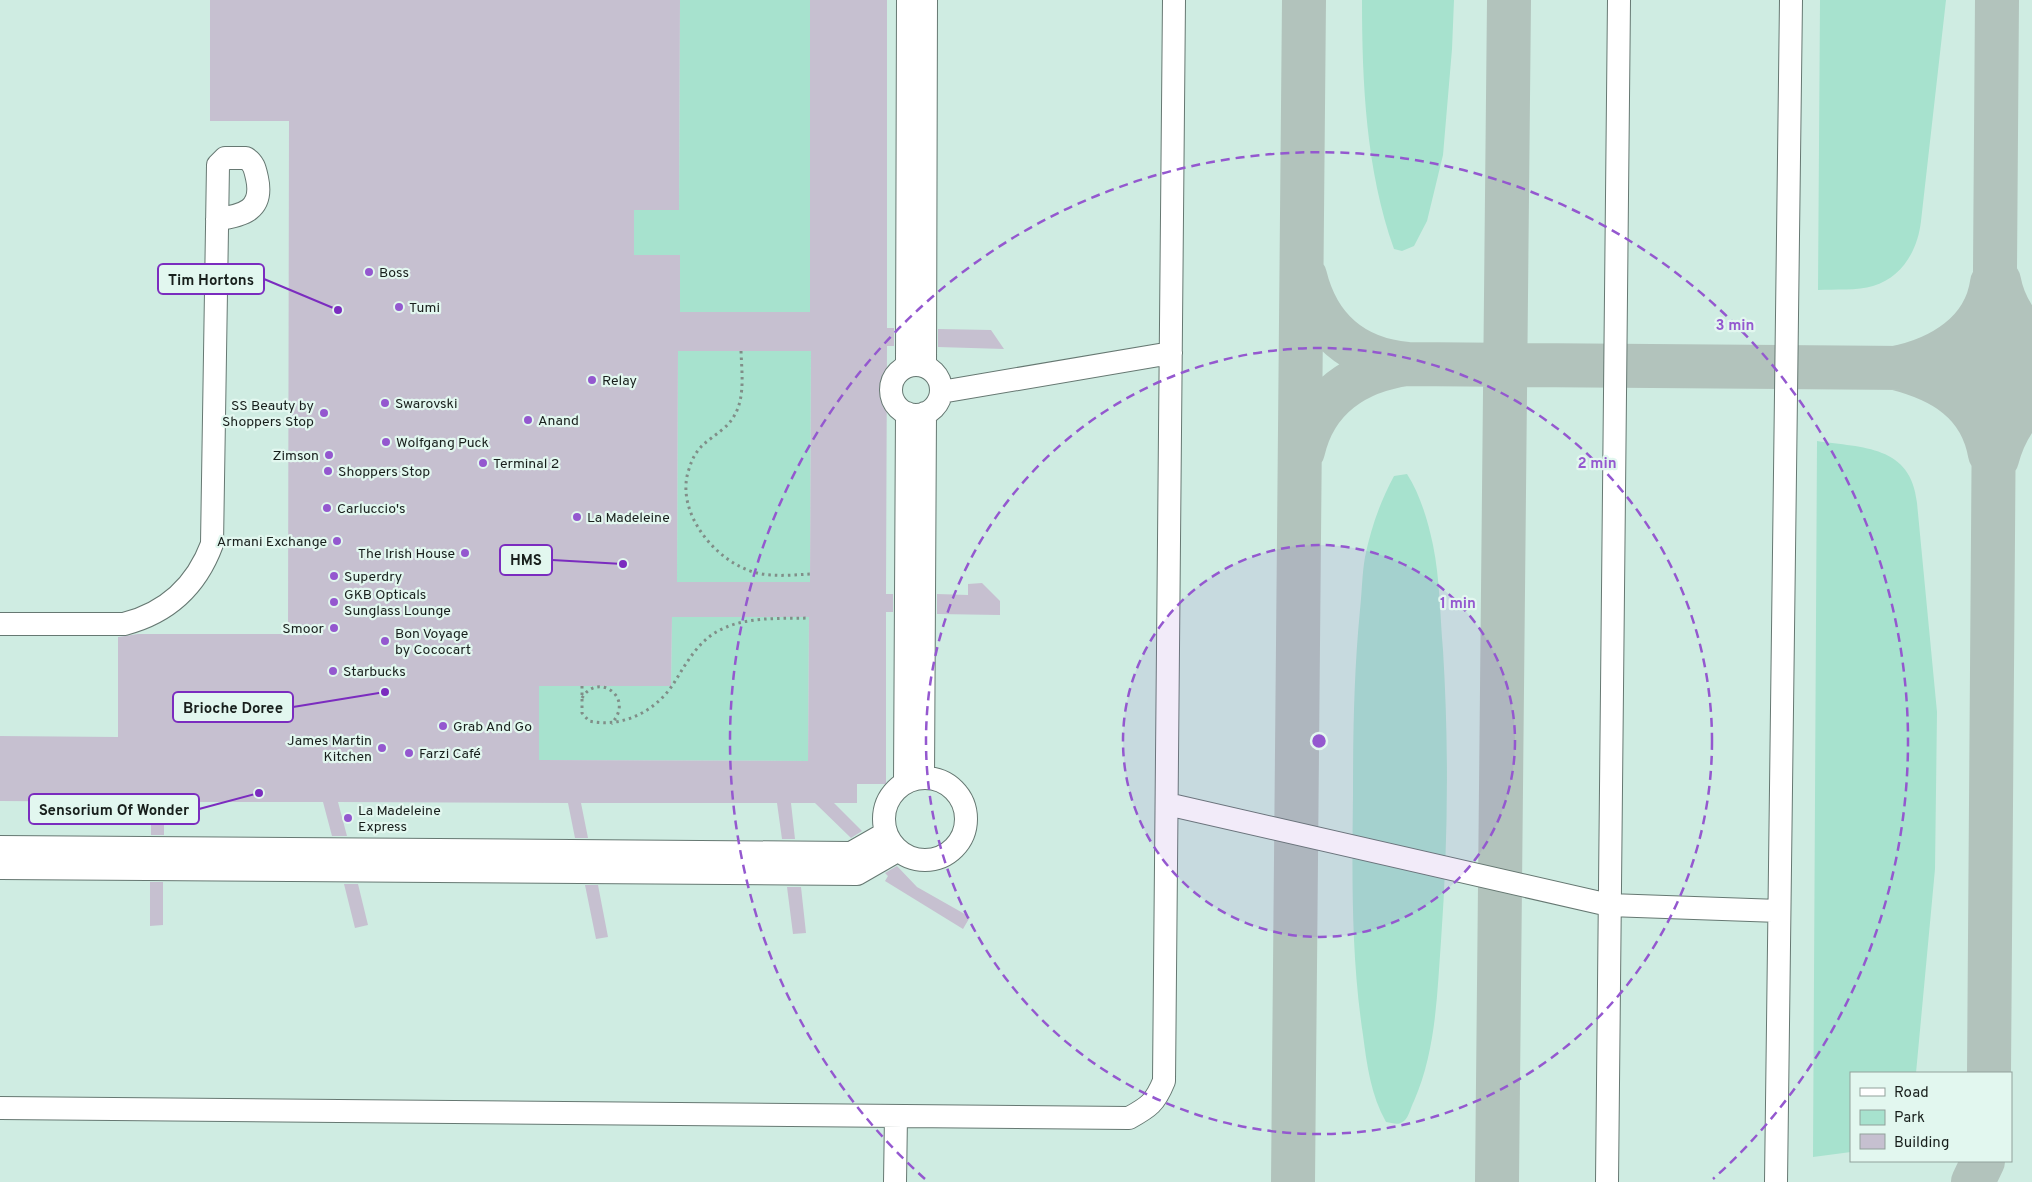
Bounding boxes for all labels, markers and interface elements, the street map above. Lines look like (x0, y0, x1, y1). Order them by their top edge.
callout: Tim Hortons (158, 264, 264, 294)
place label: Boss (379, 265, 409, 282)
marker: Boss (363, 266, 375, 278)
text: Tim Hortons (168, 272, 254, 291)
place label: Tumi (409, 300, 440, 317)
marker: Tumi (393, 301, 405, 313)
text: 3 min (1715, 317, 1755, 336)
place label: Relay (602, 373, 637, 390)
marker: Relay (586, 374, 598, 386)
place label: Swarovski (395, 396, 458, 413)
marker: Swarovski (379, 397, 391, 409)
place label: SS Beauty by Shoppers Stop (222, 398, 314, 431)
marker: SS Beauty by Shoppers Stop (318, 407, 330, 419)
place label: Anand (538, 413, 579, 430)
marker: Anand (522, 414, 534, 426)
place label: Wolfgang Puck (396, 435, 489, 452)
marker: Wolfgang Puck (380, 436, 392, 448)
place label: Zimson (272, 448, 319, 465)
marker: Zimson (323, 449, 335, 461)
text: 2 min (1577, 455, 1617, 474)
place label: Terminal 2 (493, 456, 559, 473)
marker: Terminal 2 (477, 457, 489, 469)
place label: Shoppers Stop (338, 464, 430, 481)
marker: Shoppers Stop (322, 465, 334, 477)
place label: Carluccio's (337, 501, 406, 518)
marker: Carluccio's (321, 502, 333, 514)
place label: La Madeleine (587, 510, 670, 527)
marker: La Madeleine (571, 511, 583, 523)
place label: Armani Exchange (217, 534, 327, 551)
marker: Armani Exchange (331, 535, 343, 547)
callout: HMS (500, 545, 552, 575)
place label: The Irish House (358, 546, 455, 563)
marker: The Irish House (459, 547, 471, 559)
text: HMS (510, 552, 542, 571)
place label: Superdry (344, 569, 402, 586)
marker: Superdry (328, 570, 340, 582)
place label: GKB Opticals Sunglass Lounge (344, 587, 451, 620)
text: 1 min (1440, 595, 1476, 614)
marker: GKB Opticals Sunglass Lounge (328, 596, 340, 608)
place label: Smoor (282, 621, 325, 638)
marker: Smoor (328, 622, 340, 634)
place label: Bon Voyage by Cococart (395, 626, 471, 659)
marker: Bon Voyage by Cococart (379, 635, 391, 647)
place label: Starbucks (343, 664, 406, 681)
marker: Starbucks (327, 665, 339, 677)
callout: Brioche Doree (173, 692, 293, 722)
text: Brioche Doree (183, 700, 283, 719)
place label: Grab And Go (453, 719, 532, 736)
marker: Grab And Go (437, 720, 449, 732)
centre of rings (1310, 732, 1328, 750)
place label: James Martin Kitchen (287, 733, 372, 766)
marker: James Martin Kitchen (376, 742, 388, 754)
place label: Farzi Café (419, 746, 481, 763)
marker: Farzi Café (403, 747, 415, 759)
callout: Sensorium Of Wonder (29, 794, 199, 824)
text: Sensorium Of Wonder (39, 802, 190, 821)
place label: La Madeleine Express (358, 803, 441, 836)
marker: La Madeleine Express (342, 812, 354, 824)
legend (1850, 1072, 2012, 1162)
text: Road (1894, 1084, 1929, 1103)
text: Park (1894, 1109, 1925, 1128)
text: Building (1894, 1134, 1949, 1153)

